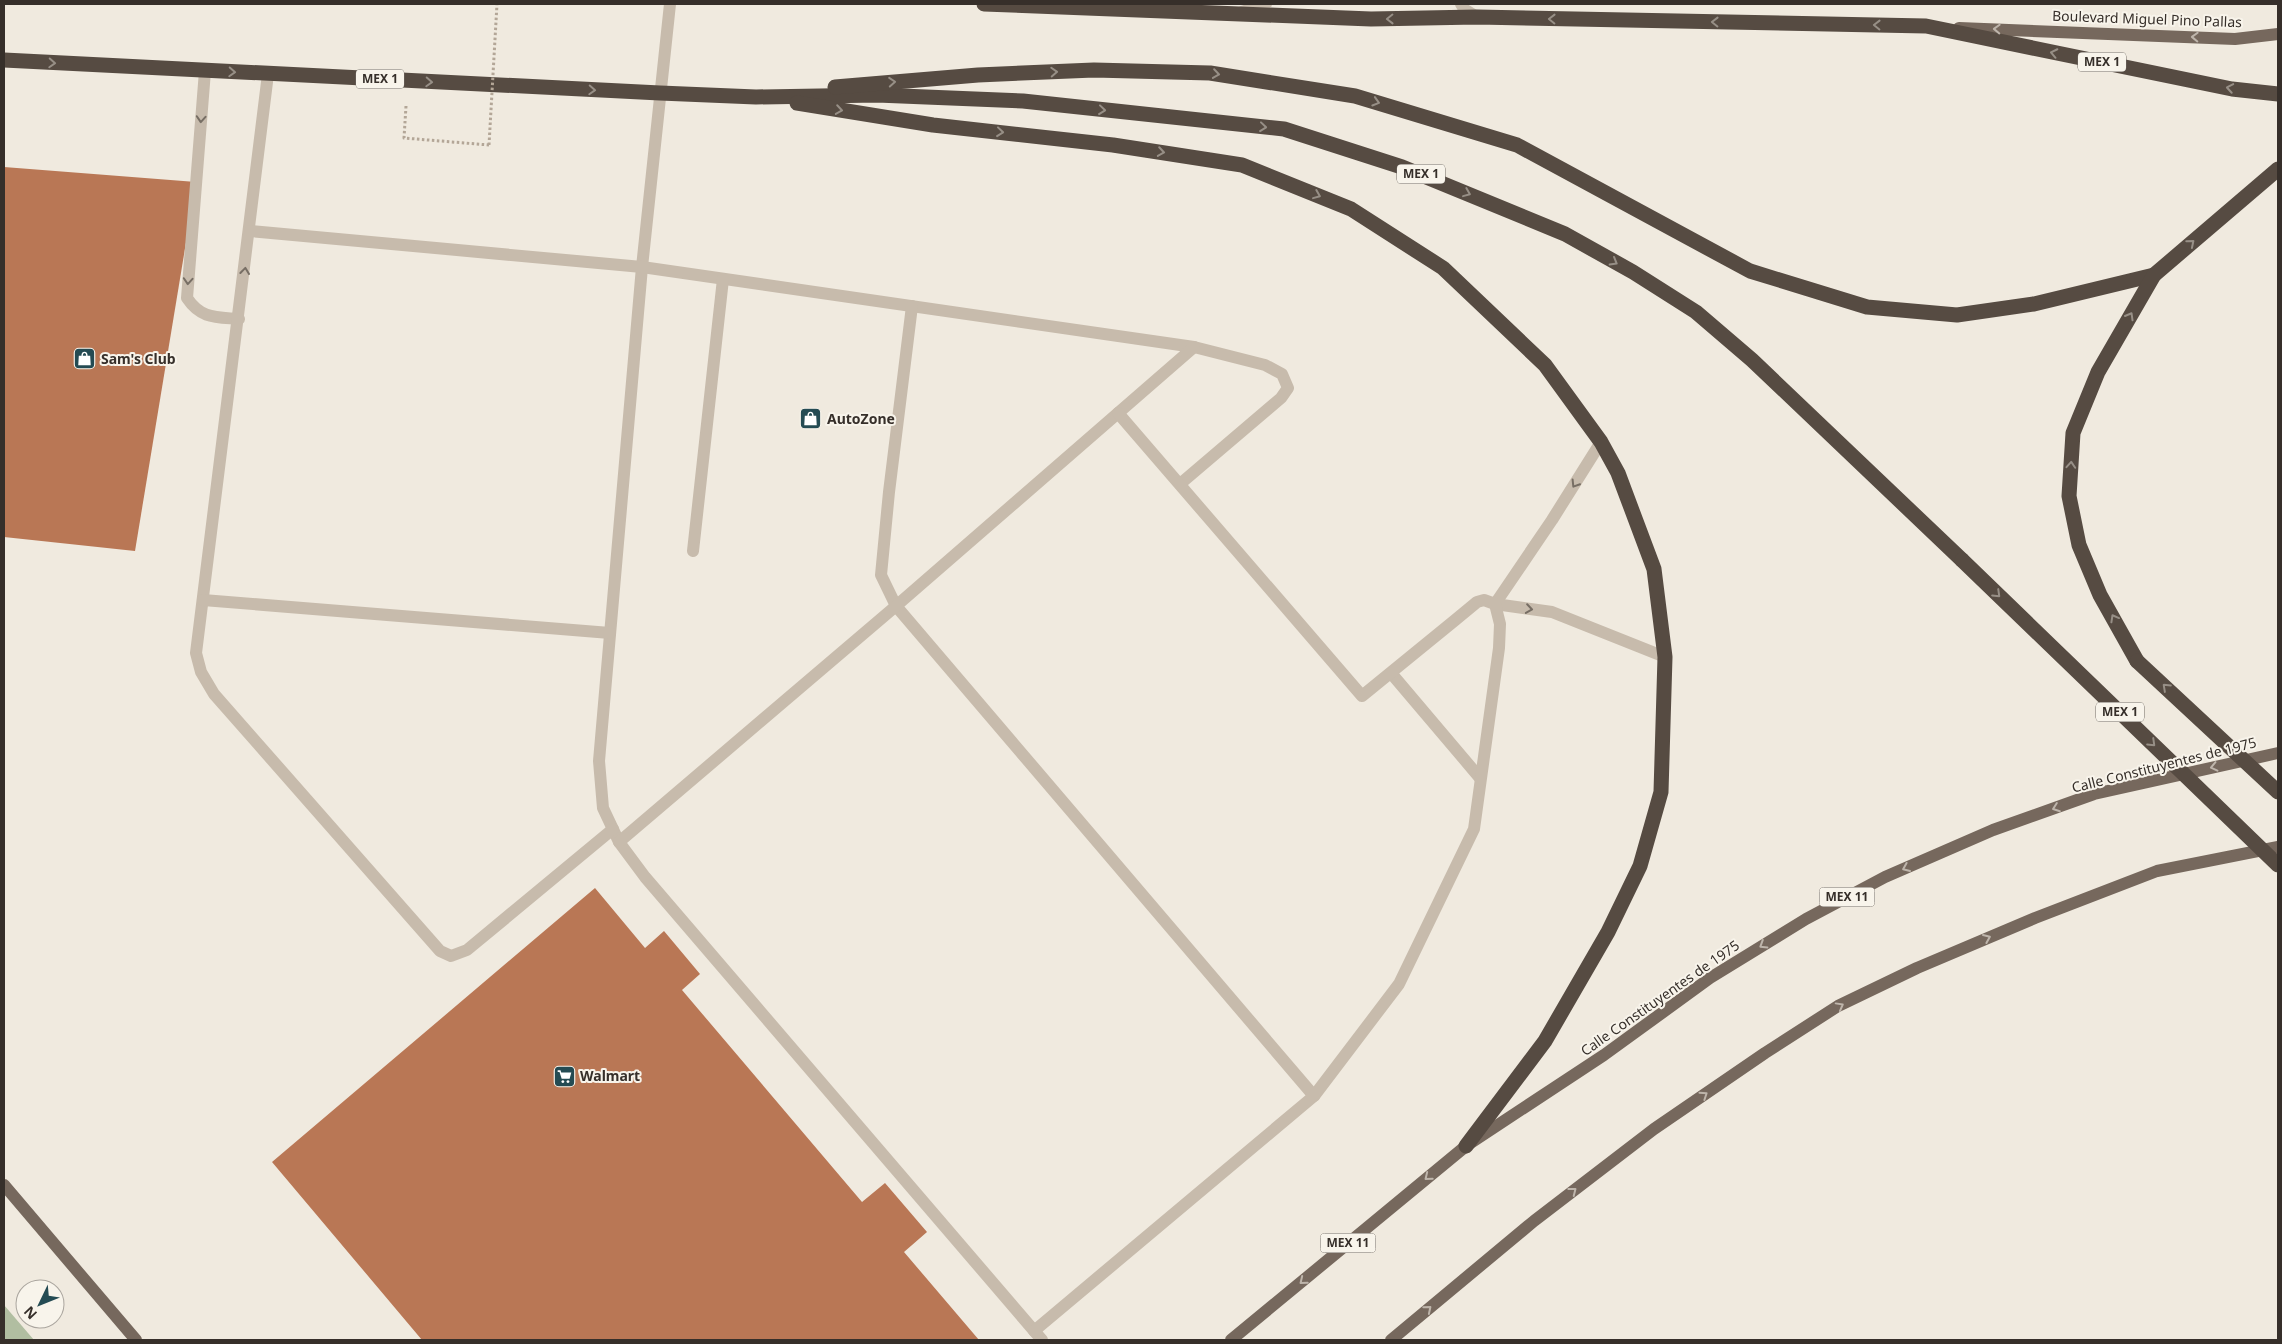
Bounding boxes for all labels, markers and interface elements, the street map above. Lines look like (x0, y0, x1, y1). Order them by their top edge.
street label: Boulevard Miguel Pino Pallas (2052, 6, 2243, 31)
one-way arrow (1385, 13, 1393, 24)
one-way arrow (1548, 13, 1556, 24)
one-way arrow (1710, 17, 1718, 27)
one-way arrow (1873, 20, 1881, 31)
one-way arrow (1993, 24, 2001, 35)
one-way arrow (2191, 32, 2199, 43)
one-way arrow (2049, 48, 2058, 58)
road number: MEX 1 (2078, 52, 2126, 72)
one-way arrow (49, 57, 57, 68)
one-way arrow (1050, 66, 1058, 77)
one-way arrow (228, 67, 236, 78)
one-way arrow (1212, 69, 1220, 79)
road number: MEX 1 (356, 70, 404, 88)
one-way arrow (426, 76, 434, 87)
one-way arrow (888, 76, 896, 87)
one-way arrow (2226, 84, 2234, 94)
one-way arrow (588, 85, 596, 95)
one-way arrow (1371, 97, 1380, 107)
one-way arrow (835, 104, 843, 115)
one-way arrow (1098, 104, 1106, 115)
one-way arrow (196, 116, 207, 124)
one-way arrow (1260, 121, 1268, 132)
one-way arrow (996, 126, 1004, 137)
one-way arrow (1157, 146, 1165, 157)
road number: MEX 1 (1397, 164, 1445, 183)
one-way arrow (1462, 187, 1471, 197)
one-way arrow (1312, 189, 1321, 199)
one-way arrow (2185, 240, 2194, 249)
one-way arrow (1609, 255, 1618, 265)
one-way arrow (239, 267, 250, 275)
one-way arrow (183, 278, 194, 286)
one-way arrow (2124, 312, 2134, 321)
shop icon: Sam's Club (73, 347, 97, 371)
place label: Sam's Club (101, 349, 176, 368)
shop icon: AutoZone (799, 407, 823, 431)
place label: AutoZone (827, 409, 895, 428)
one-way arrow (2065, 460, 2076, 468)
one-way arrow (1571, 478, 1581, 487)
one-way arrow (1992, 588, 2001, 597)
one-way arrow (1526, 603, 1534, 614)
one-way arrow (2110, 614, 2120, 623)
one-way arrow (2163, 684, 2172, 693)
road number: MEX 1 (2096, 702, 2144, 722)
street label: Calle Constituyentes de 1975 (2070, 732, 2258, 797)
one-way arrow (2146, 737, 2155, 746)
one-way arrow (2209, 761, 2218, 772)
one-way arrow (2053, 802, 2061, 812)
one-way arrow (1902, 861, 1911, 872)
road number: MEX 11 (1820, 888, 1874, 906)
one-way arrow (1982, 934, 1991, 945)
street label: Calle Constituyentes de 1975 (1577, 935, 1743, 1060)
one-way arrow (1759, 939, 1768, 949)
one-way arrow (1835, 1002, 1844, 1012)
supermarket icon: Walmart (552, 1064, 576, 1088)
place label: Walmart (580, 1066, 640, 1085)
one-way arrow (1698, 1092, 1708, 1101)
one-way arrow (1425, 1172, 1434, 1180)
one-way arrow (1567, 1188, 1577, 1197)
road number: MEX 11 (1320, 1234, 1376, 1252)
one-way arrow (1300, 1275, 1309, 1283)
north arrow (15, 1279, 65, 1329)
text: N (19, 1303, 41, 1324)
one-way arrow (1423, 1306, 1432, 1315)

